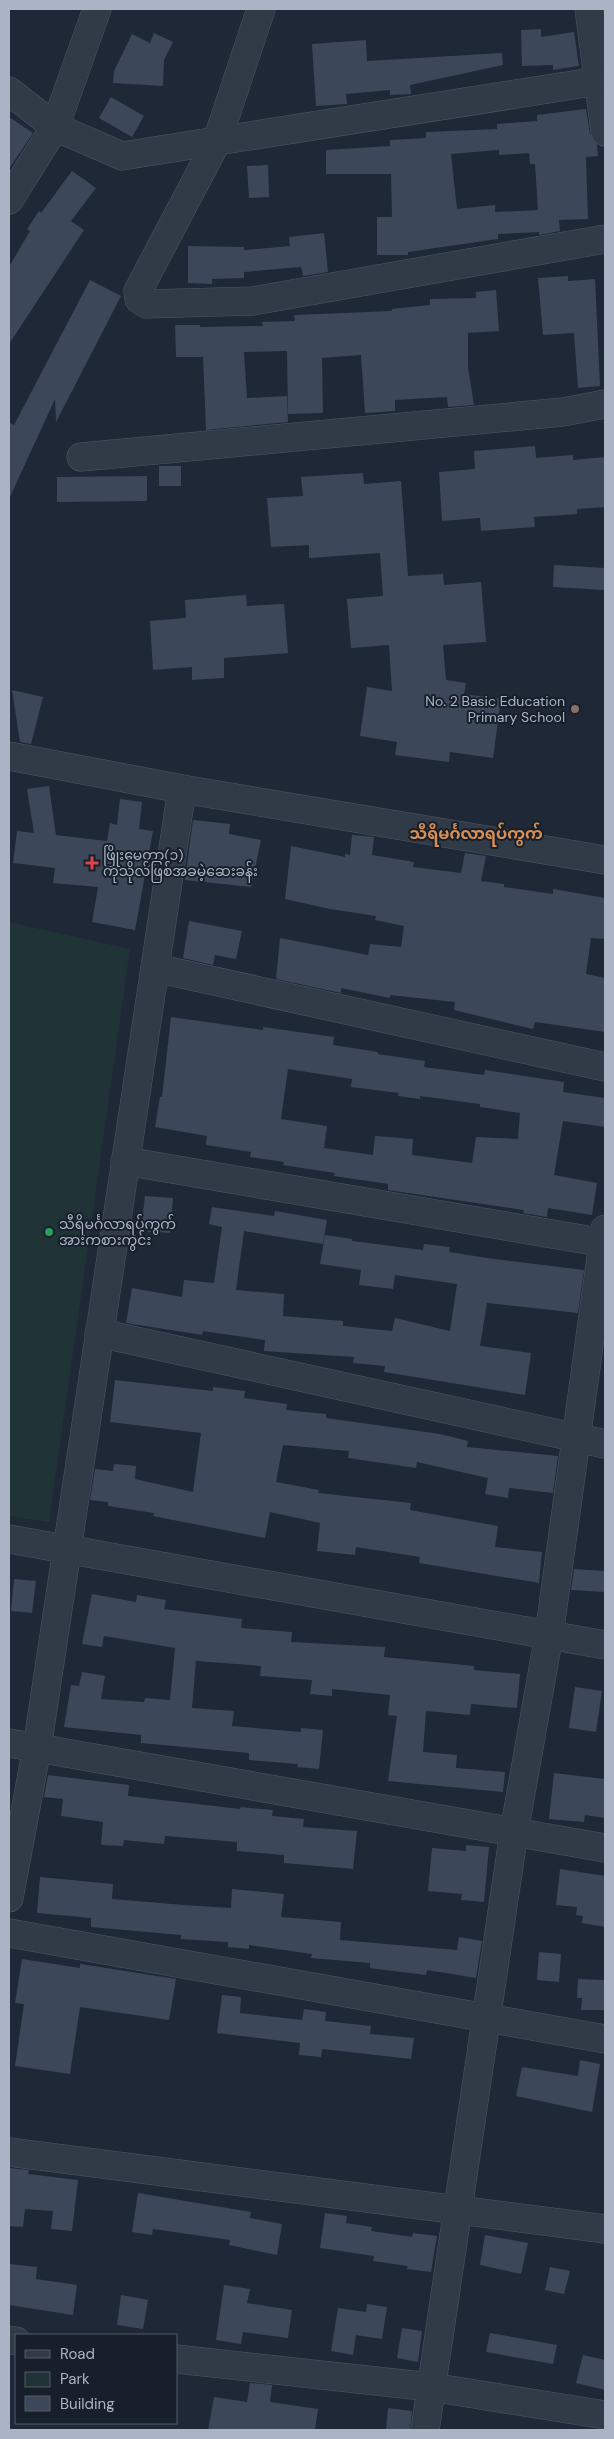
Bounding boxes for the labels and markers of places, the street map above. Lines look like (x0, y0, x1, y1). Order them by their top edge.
place label: No. 2 Basic Education Primary School (425, 692, 565, 726)
marker: No. 2 Basic Education Primary School (569, 703, 581, 715)
place label: ဖြိုးမေတ္တာ(၁) ကုသိုလ်ဖြစ်အခမဲ့ဆေးခန်း (103, 845, 258, 883)
marker: ဖြိုးမေတ္တာ(၁) ကုသိုလ်ဖြစ်အခမဲ့ဆေးခန်း (85, 856, 99, 870)
place label: သီရိမင်္ဂလာရပ်ကွက် အားကစားကွင်း (59, 1214, 176, 1251)
marker: သီရိမင်္ဂလာရပ်ကွက် အားကစားကွင်း (43, 1226, 55, 1238)

